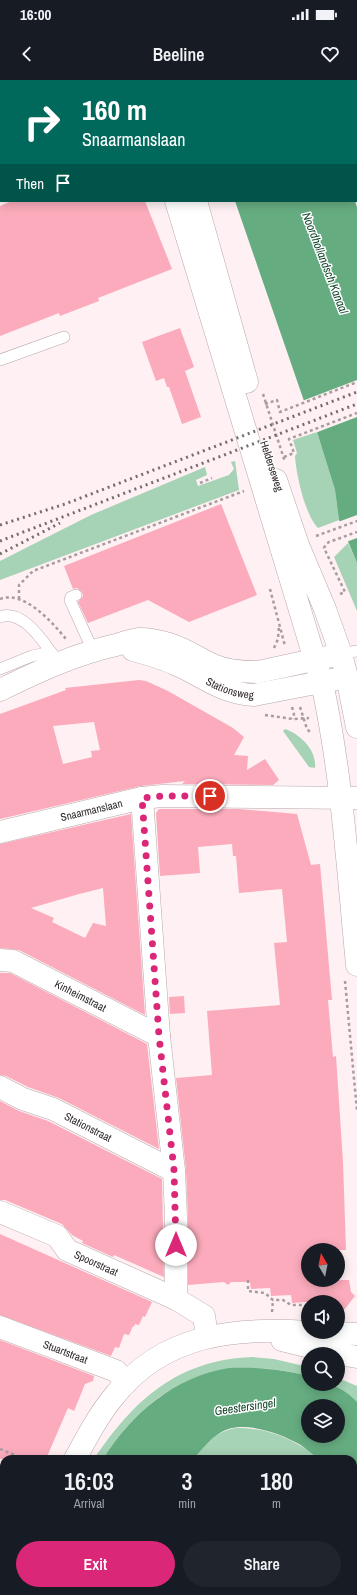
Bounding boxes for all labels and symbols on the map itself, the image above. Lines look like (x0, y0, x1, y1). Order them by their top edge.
water label: Noordhollandsch Kanaal (298, 210, 352, 317)
street label: Helderseweg (257, 439, 287, 493)
street label: Stationsweg (204, 674, 254, 702)
pin (193, 779, 227, 813)
street label: Snaarmanslaan (59, 796, 124, 824)
street label: Kinheimstraat (52, 977, 109, 1015)
street label: Stationstraat (62, 1109, 115, 1145)
position arrow (155, 1224, 197, 1266)
north arrow (301, 1243, 345, 1287)
street label: Spoorstraat (72, 1247, 121, 1279)
street label: Stuartstraat (41, 1337, 90, 1367)
water label: Geestersingel (214, 1395, 277, 1419)

